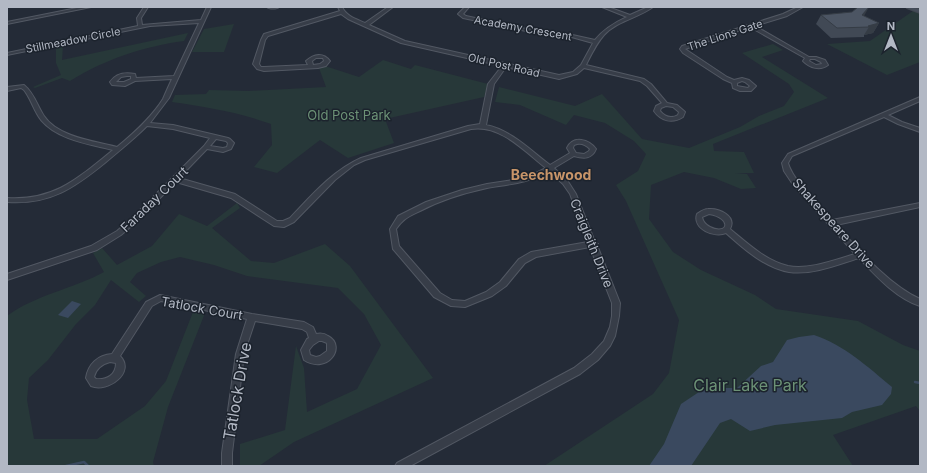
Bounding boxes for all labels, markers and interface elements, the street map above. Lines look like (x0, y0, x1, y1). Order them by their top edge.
street label: Academy Crescent (473, 13, 573, 44)
street label: The Lions Gate (686, 16, 764, 54)
north arrow (871, 16, 911, 56)
text: N (887, 19, 895, 33)
street label: Stillmeadow Circle (24, 24, 122, 56)
street label: Old Post Road (467, 50, 541, 80)
park label: Old Post Park (307, 107, 391, 123)
street label: Faraday Court (117, 163, 191, 235)
district label: Beechwood (511, 166, 591, 183)
street label: Shakespeare Drive (789, 175, 879, 271)
street label: Craigleith Drive (567, 196, 617, 290)
street label: Tatlock Court (160, 293, 244, 323)
street label: Tatlock Drive (219, 341, 255, 441)
park label: Clair Lake Park (693, 375, 807, 395)

